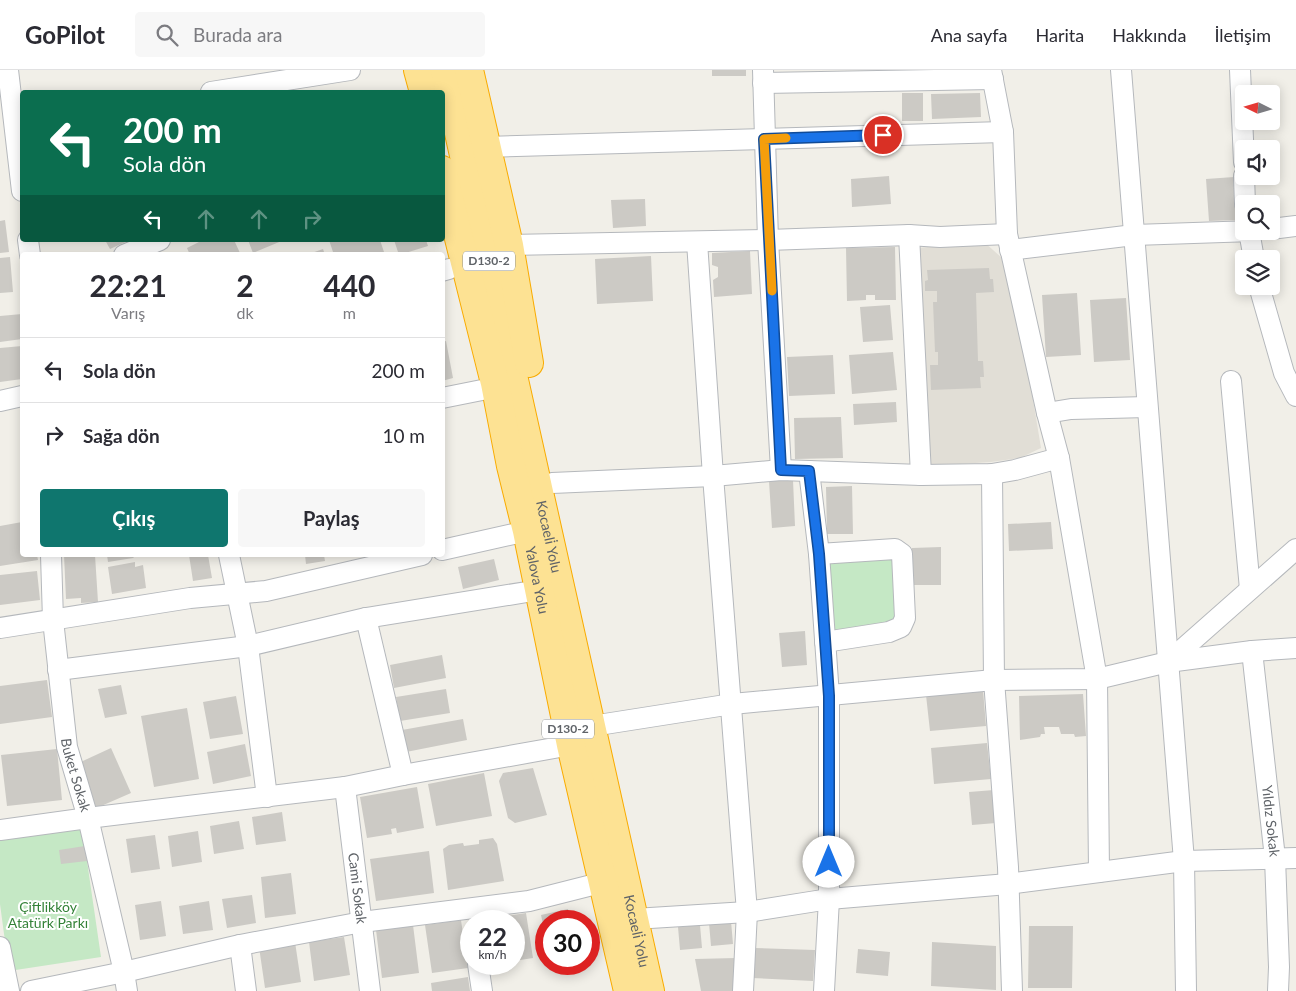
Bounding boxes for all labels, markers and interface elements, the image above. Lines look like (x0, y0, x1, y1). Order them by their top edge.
search box (135, 12, 485, 57)
text: GoPilot (25, 20, 105, 49)
icon: search (153, 21, 181, 49)
text: Burada ara (193, 23, 283, 46)
text: Ana sayfa (931, 24, 1008, 46)
text: Harita (1036, 24, 1084, 46)
text: Hakkında (1112, 24, 1186, 46)
text: İletişim (1214, 24, 1271, 46)
north arrow (1235, 85, 1280, 130)
map controls (1235, 85, 1280, 295)
text: 200 m (123, 108, 222, 150)
icon: left (40, 110, 105, 175)
pin (862, 114, 904, 156)
icon: arrive (869, 121, 897, 149)
button: sound (1235, 140, 1280, 185)
text: Sola dön (123, 150, 206, 177)
button: search (1235, 195, 1280, 240)
icon: left (139, 205, 167, 233)
icon: ahead (192, 205, 220, 233)
icon: ahead (245, 205, 273, 233)
icon: right (298, 205, 326, 233)
button: layers (1235, 250, 1280, 295)
road number: D130-2 (463, 252, 515, 270)
text: 22:21 (90, 267, 167, 303)
text: 2 (236, 267, 254, 303)
text: 440 (323, 267, 375, 303)
text: Varış (111, 303, 145, 322)
text: dk (237, 303, 254, 322)
text: m (343, 303, 356, 322)
icon: left (40, 356, 68, 384)
text: Sola dön (83, 359, 156, 382)
text: 200 m (371, 359, 425, 382)
icon: right (40, 421, 68, 449)
text: Sağa dön (83, 424, 160, 447)
text: 10 m (382, 424, 425, 447)
button: Çıkış (40, 489, 228, 547)
button: Paylaş (238, 489, 425, 547)
street label: Kocaeli̇ Yolu (533, 499, 566, 574)
street label: Yalova Yolu (522, 545, 553, 615)
road number: D130-2 (542, 720, 594, 739)
street label: Buket Sokak (58, 737, 95, 815)
street label: Yıldız Sokak (1259, 784, 1284, 859)
position arrow (802, 835, 854, 887)
street label: Cami Sokak (345, 852, 371, 926)
street label: Kocaeli̇ Yolu (621, 893, 653, 969)
park label: Çiftlikköy Atatürk Parkı (8, 898, 88, 931)
speed limit sign: 30 (535, 910, 600, 975)
text: 22 (478, 921, 507, 951)
text: km/h (478, 947, 507, 962)

